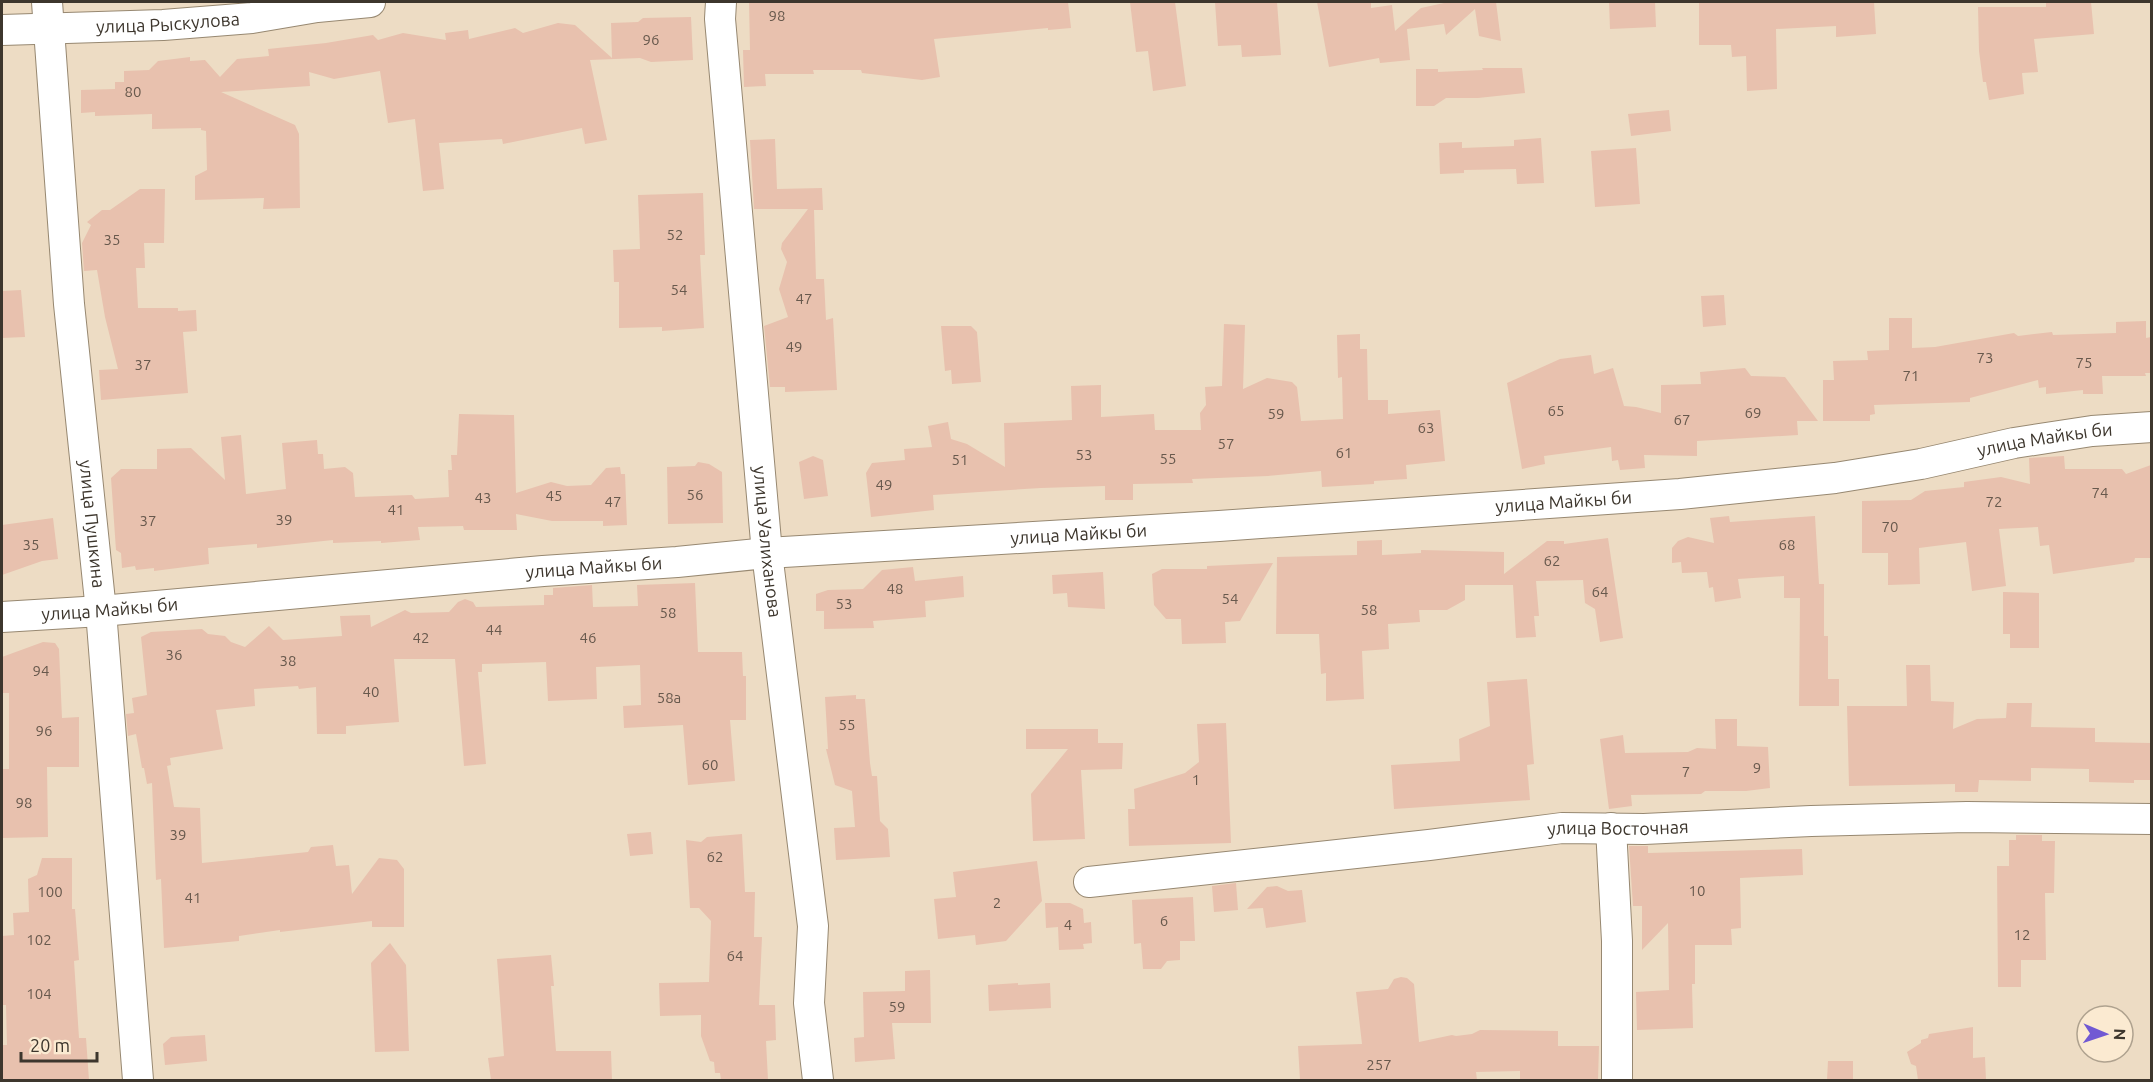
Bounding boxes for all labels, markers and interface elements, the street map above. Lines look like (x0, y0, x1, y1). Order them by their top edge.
house number: 98 (769, 7, 785, 24)
street label: улица Рыскулова (96, 8, 240, 36)
house number: 96 (643, 31, 659, 48)
house number: 80 (125, 83, 141, 100)
house number: 52 (667, 226, 683, 243)
house number: 35 (104, 231, 120, 248)
house number: 54 (671, 281, 687, 298)
house number: 47 (796, 290, 812, 307)
house number: 49 (786, 338, 802, 355)
house number: 73 (1977, 349, 1993, 366)
house number: 75 (2076, 354, 2092, 371)
house number: 37 (135, 356, 151, 373)
house number: 71 (1903, 367, 1919, 384)
house number: 65 (1548, 402, 1564, 419)
house number: 69 (1745, 404, 1761, 421)
house number: 59 (1268, 405, 1284, 422)
house number: 67 (1674, 411, 1690, 428)
house number: 63 (1418, 419, 1434, 436)
street label: улица Майкы би (1975, 419, 2113, 460)
house number: 57 (1218, 435, 1234, 452)
house number: 61 (1336, 444, 1352, 461)
house number: 53 (1076, 446, 1092, 463)
house number: 55 (1160, 450, 1176, 467)
house number: 51 (952, 451, 968, 468)
street label: улица Пушкина (76, 459, 110, 589)
street label: улица Уалиханова (750, 465, 786, 619)
house number: 49 (876, 476, 892, 493)
house number: 74 (2092, 484, 2108, 501)
house number: 56 (687, 486, 703, 503)
street label: улица Майкы би (1495, 486, 1633, 516)
house number: 45 (546, 487, 562, 504)
house number: 43 (475, 489, 491, 506)
house number: 47 (605, 493, 621, 510)
house number: 72 (1986, 493, 2002, 510)
house number: 41 (388, 501, 404, 518)
house number: 39 (276, 511, 292, 528)
house number: 37 (140, 512, 156, 529)
house number: 70 (1882, 518, 1898, 535)
street label: улица Майкы би (1010, 519, 1148, 547)
house number: 35 (23, 536, 39, 553)
house number: 68 (1779, 536, 1795, 553)
street label: улица Майкы би (525, 552, 663, 582)
house number: 62 (1544, 552, 1560, 569)
house number: 48 (887, 580, 903, 597)
house number: 64 (1592, 583, 1608, 600)
house number: 54 (1222, 590, 1238, 607)
street label: улица Майкы би (41, 593, 179, 624)
house number: 53 (836, 595, 852, 612)
house number: 58 (1361, 601, 1377, 618)
house number: 58 (660, 604, 676, 621)
house number: 44 (486, 621, 502, 638)
house number: 42 (413, 629, 429, 646)
house number: 46 (580, 629, 596, 646)
house number: 36 (166, 646, 182, 663)
house number: 38 (280, 652, 296, 669)
house number: 94 (33, 662, 49, 679)
house number: 40 (363, 683, 379, 700)
house number: 58а (657, 689, 681, 706)
house number: 55 (839, 716, 855, 733)
house number: 96 (36, 722, 52, 739)
house number: 60 (702, 756, 718, 773)
house number: 9 (1753, 759, 1761, 776)
house number: 7 (1682, 763, 1690, 780)
house number: 1 (1192, 771, 1200, 788)
house number: 98 (16, 794, 32, 811)
street label: улица Восточная (1546, 816, 1689, 839)
house number: 39 (170, 826, 186, 843)
house number: 62 (707, 848, 723, 865)
house number: 10 (1689, 882, 1705, 899)
house number: 100 (37, 883, 63, 900)
house number: 41 (185, 889, 201, 906)
house number: 2 (993, 894, 1001, 911)
house number: 6 (1160, 912, 1168, 929)
house number: 4 (1064, 916, 1072, 933)
house number: 12 (2014, 926, 2030, 943)
house number: 102 (26, 931, 52, 948)
house number: 64 (727, 947, 743, 964)
house number: 104 (26, 985, 52, 1002)
house number: 59 (889, 998, 905, 1015)
north arrow (2075, 1004, 2135, 1064)
scale bar (21, 1025, 98, 1063)
text: N (2111, 1028, 2129, 1041)
text: 20 m (30, 1035, 70, 1055)
house number: 257 (1366, 1056, 1392, 1073)

